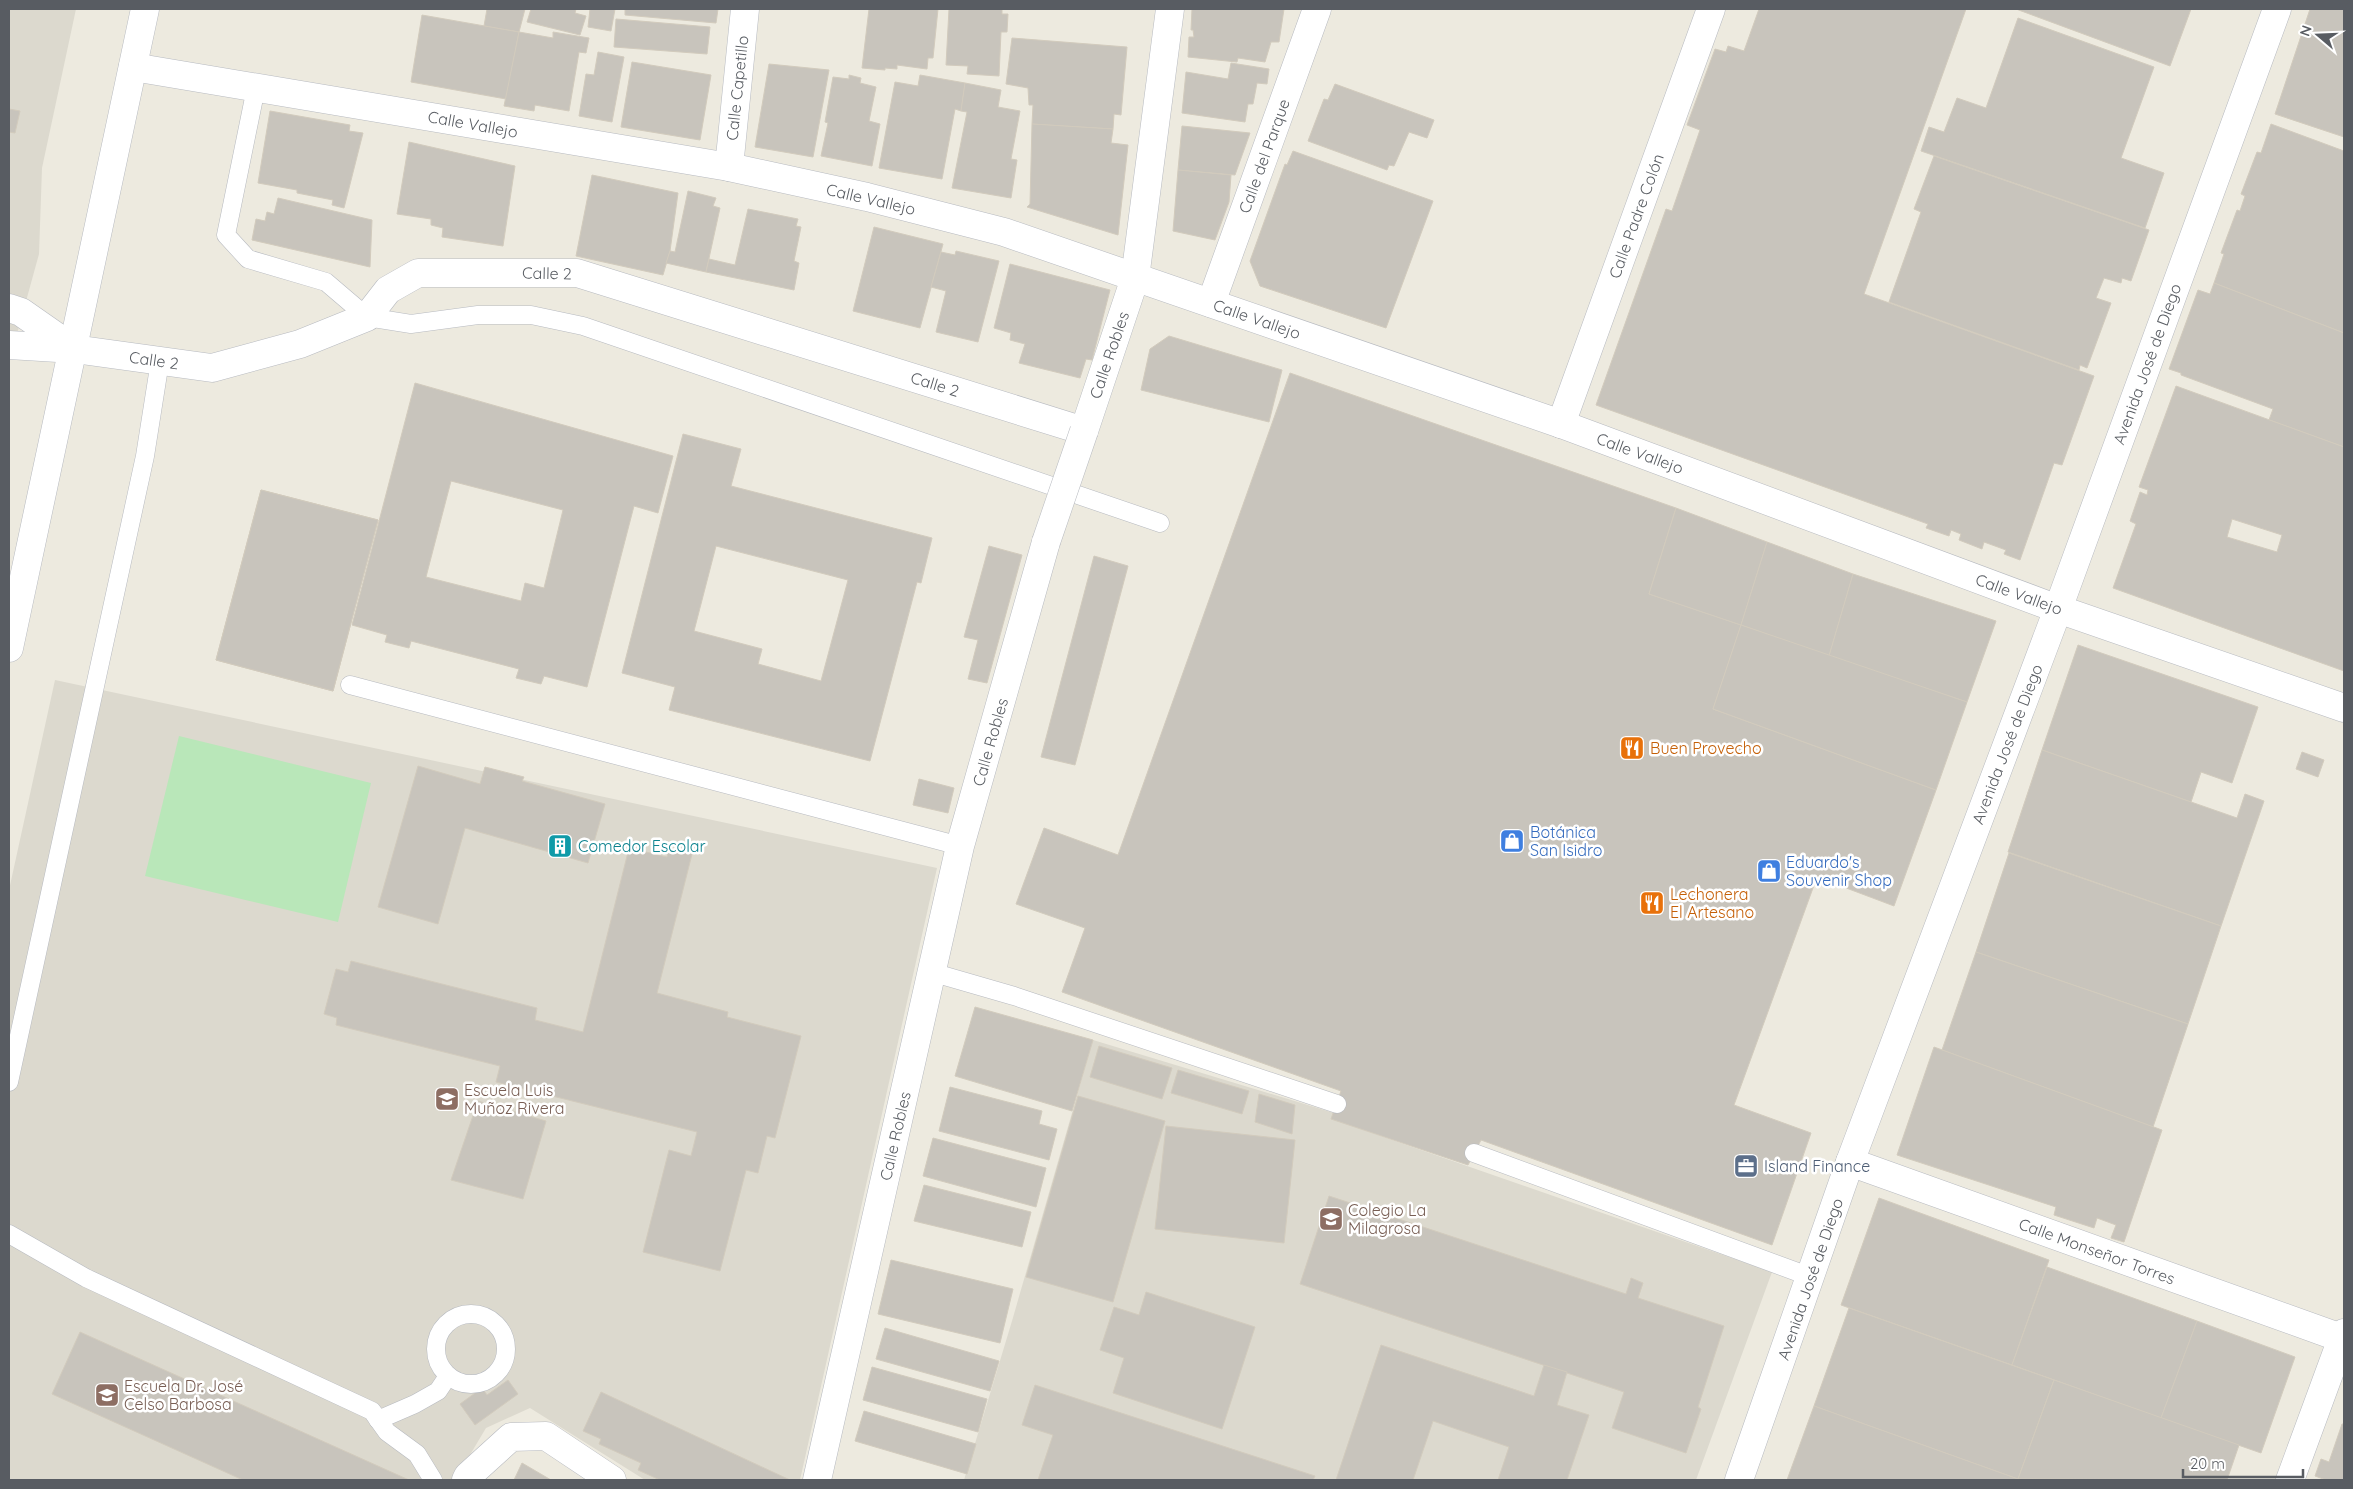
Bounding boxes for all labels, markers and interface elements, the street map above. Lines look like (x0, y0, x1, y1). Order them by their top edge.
north arrow (2293, 10, 2343, 60)
text: N (2296, 23, 2316, 39)
street label: Calle Capetillo (722, 35, 752, 141)
street label: Calle del Parque (1234, 96, 1294, 216)
street label: Calle Vallejo (426, 106, 520, 142)
street label: Calle Padre Colón (1604, 151, 1668, 281)
street label: Calle Vallejo (824, 179, 918, 219)
street label: Calle 2 (522, 263, 572, 283)
street label: Avenida José de Diego (2109, 281, 2185, 447)
street label: Calle Vallejo (1211, 295, 1303, 343)
street label: Calle Robles (1085, 309, 1133, 401)
street label: Calle 2 (128, 347, 180, 373)
street label: Calle 2 (908, 367, 962, 401)
street label: Calle Vallejo (1594, 428, 1686, 478)
street label: Calle Vallejo (1973, 569, 2065, 619)
street label: Avenida José de Diego (1967, 661, 2047, 827)
street label: Calle Robles (968, 696, 1012, 788)
restaurant icon: Buen Provecho (1619, 735, 1645, 761)
place label: Buen Provecho (1650, 738, 1762, 758)
place label: Botánica San Isidro (1530, 822, 1602, 860)
shop icon: Botánica San Isidro (1499, 828, 1525, 854)
building icon: Comedor Escolar (547, 833, 573, 859)
place label: Comedor Escolar (578, 836, 706, 856)
place label: Eduardo's Souvenir Shop (1786, 852, 1892, 890)
shop icon: Eduardo's Souvenir Shop (1756, 858, 1782, 884)
place label: Lechonera El Artesano (1670, 884, 1754, 922)
restaurant icon: Lechonera El Artesano (1639, 890, 1665, 916)
place label: Escuela Luis Muñoz Rivera (464, 1080, 564, 1118)
school or university icon: Escuela Luis Muñoz Rivera (434, 1086, 460, 1112)
street label: Calle Robles (875, 1090, 915, 1182)
office icon: Island Finance (1733, 1153, 1759, 1179)
place label: Island Finance (1764, 1156, 1870, 1176)
street label: Avenida José de Diego (1773, 1195, 1847, 1363)
place label: Colegio La Milagrosa (1348, 1200, 1426, 1238)
school or university icon: Colegio La Milagrosa (1318, 1206, 1344, 1232)
street label: Calle Monseñor Torres (2016, 1213, 2178, 1289)
place label: Escuela Dr. José Celso Barbosa (124, 1376, 243, 1414)
school or university icon: Escuela Dr. José Celso Barbosa (94, 1382, 120, 1408)
scale bar (2183, 1446, 2303, 1478)
text: 20 m (2190, 1454, 2225, 1473)

